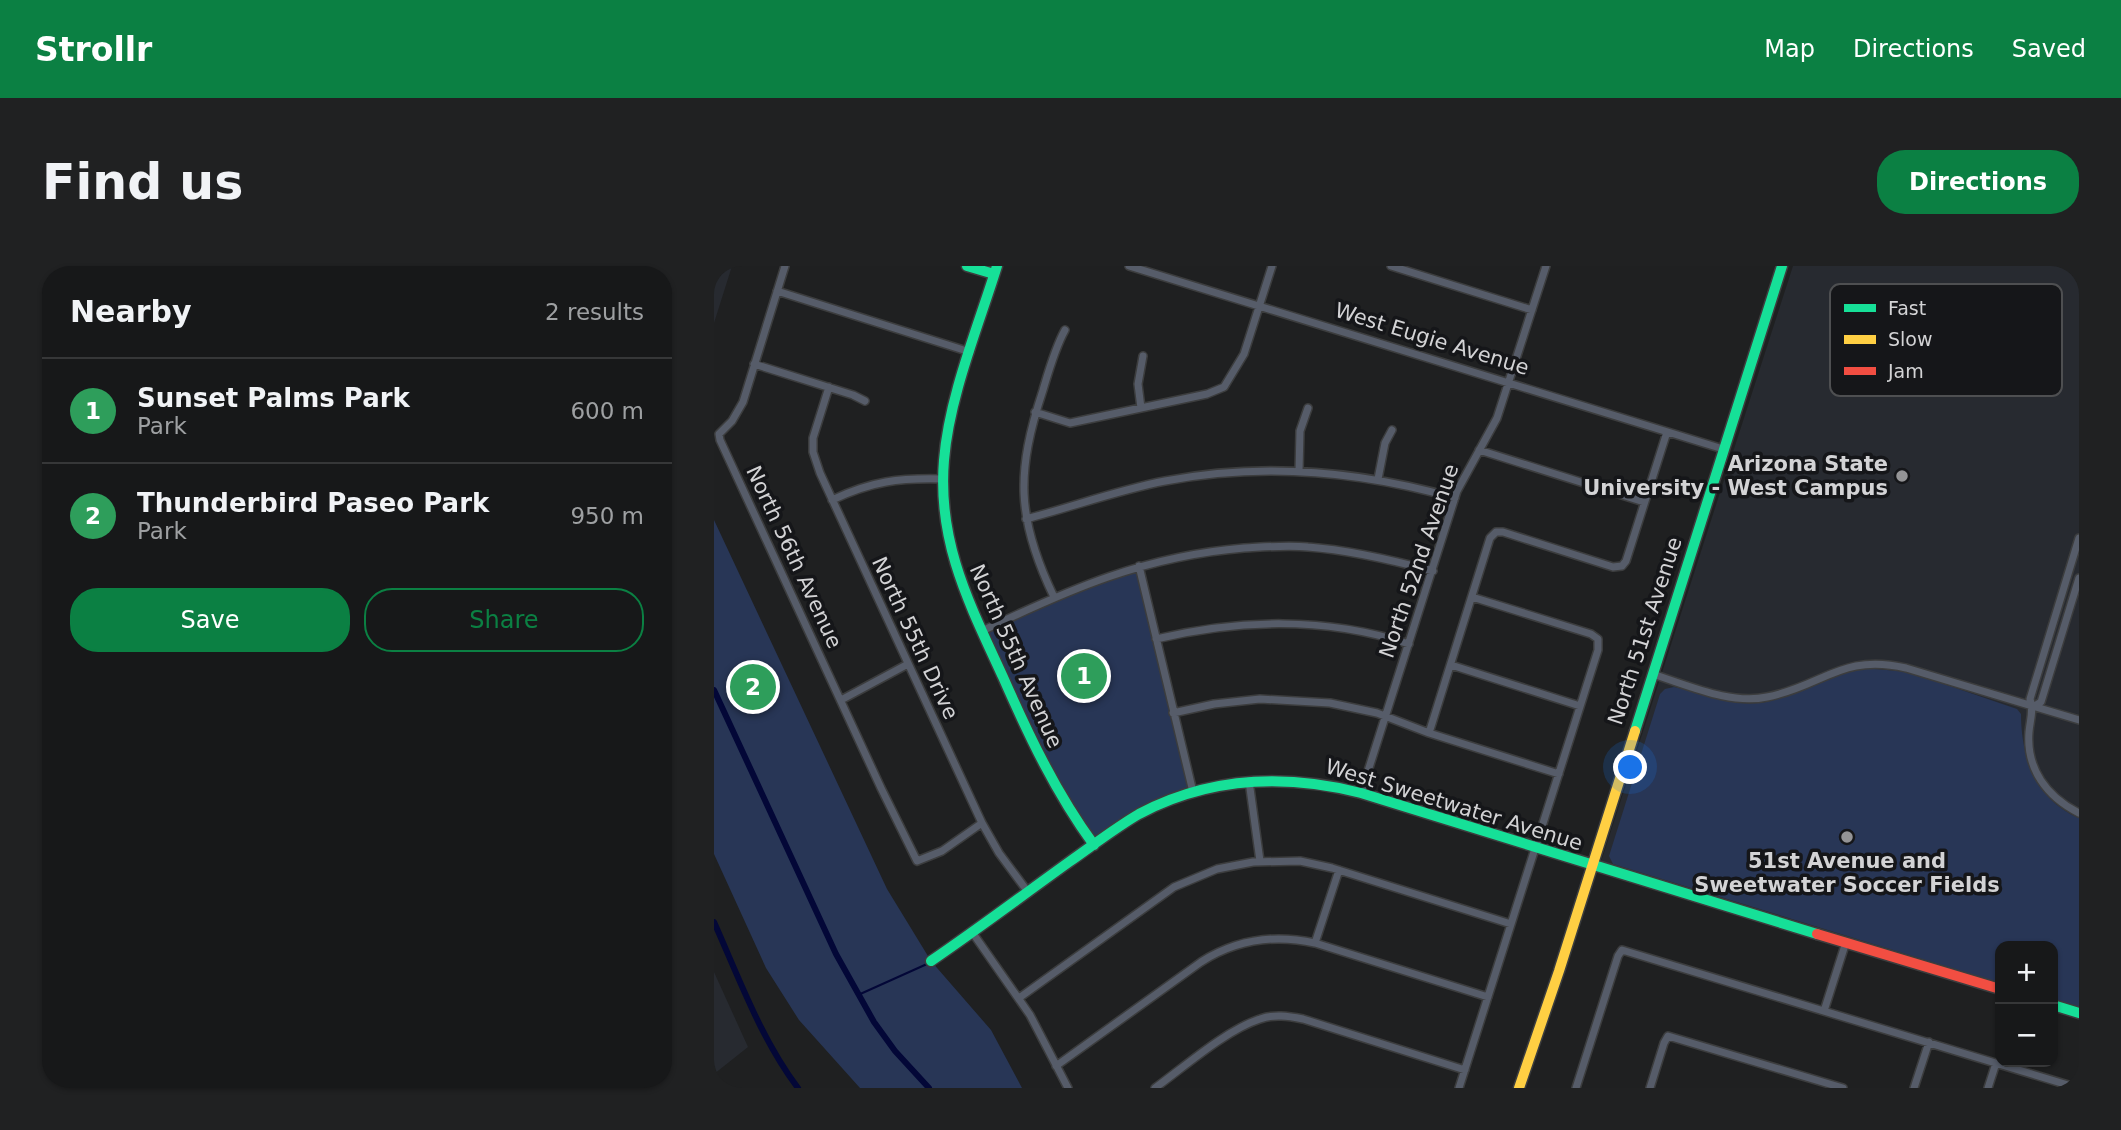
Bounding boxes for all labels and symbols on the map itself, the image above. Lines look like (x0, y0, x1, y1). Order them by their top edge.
legend (1830, 284, 2062, 396)
text: Fast (1888, 297, 1926, 319)
street label: West Eugie Avenue (1332, 298, 1532, 380)
text: Slow (1888, 328, 1933, 350)
text: Jam (1887, 360, 1924, 382)
place label: Arizona State University - West Campus (1583, 452, 1888, 500)
street label: North 52nd Avenue (1375, 461, 1463, 661)
street label: North 56th Avenue (741, 462, 847, 652)
marker: Arizona State University - West Campus (1894, 468, 1910, 484)
street label: North 51st Avenue (1603, 534, 1687, 728)
street label: North 55th Drive (867, 553, 963, 723)
street label: North 55th Avenue (965, 561, 1067, 751)
pin: 1 (1061, 650, 1107, 702)
pin: 2 (730, 661, 776, 713)
your location (1613, 750, 1647, 784)
street label: West Sweetwater Avenue (1323, 754, 1585, 856)
marker: 51st Avenue and Sweetwater Soccer Fields (1839, 829, 1855, 845)
place label: 51st Avenue and Sweetwater Soccer Fields (1694, 849, 2000, 897)

